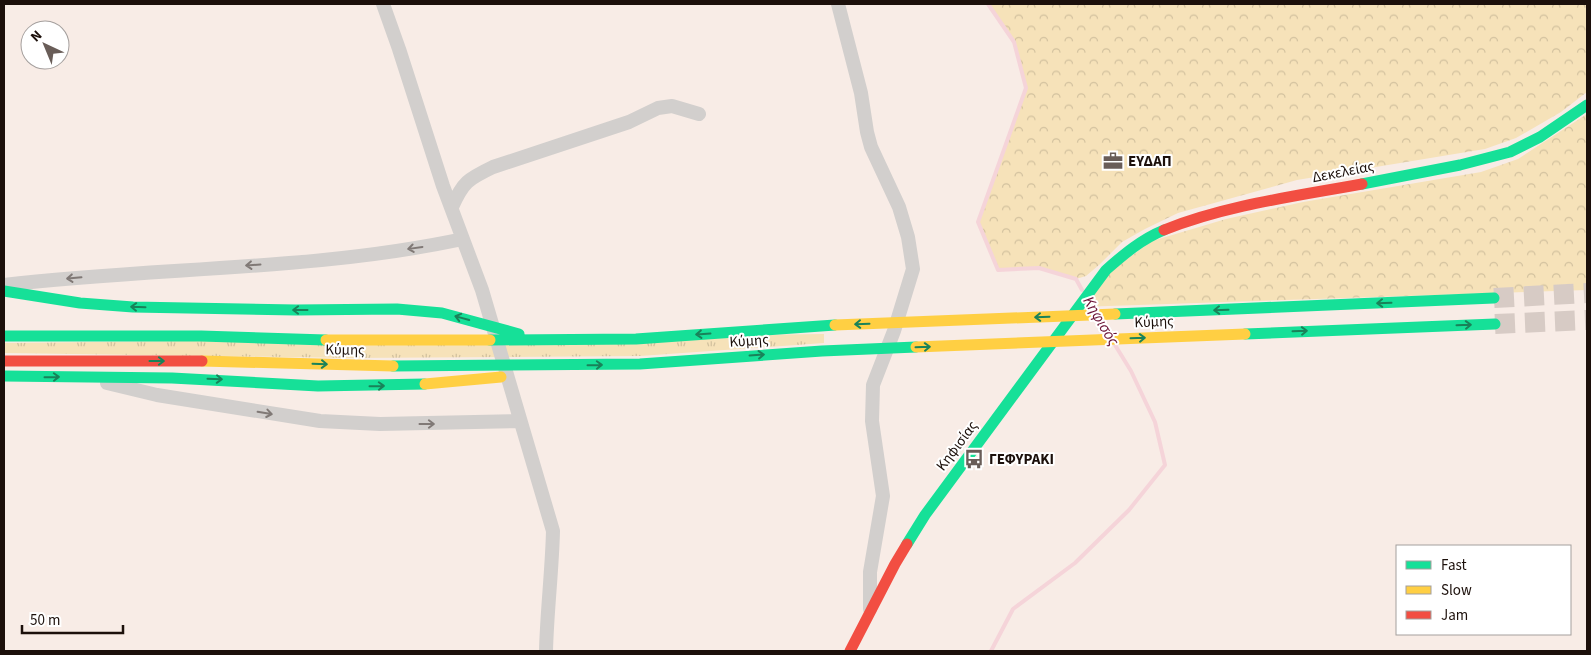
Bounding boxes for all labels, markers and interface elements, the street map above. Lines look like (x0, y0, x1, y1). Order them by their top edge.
north arrow (20, 20, 70, 70)
text: N (26, 26, 47, 47)
office icon: ΕΥΔΑΠ (1102, 150, 1124, 172)
place label: ΕΥΔΑΠ (1128, 151, 1172, 172)
street label: Δεκελείας (1310, 156, 1376, 188)
one-way arrow (407, 243, 423, 253)
one-way arrow (246, 260, 262, 269)
one-way arrow (66, 273, 82, 282)
water label: Κηφισός (1078, 292, 1125, 350)
one-way arrow (1376, 298, 1392, 308)
one-way arrow (130, 302, 146, 312)
one-way arrow (293, 305, 309, 315)
one-way arrow (1214, 305, 1230, 314)
street label: Κύμης (1134, 311, 1175, 333)
one-way arrow (1034, 312, 1050, 322)
one-way arrow (455, 313, 471, 322)
one-way arrow (854, 320, 870, 329)
one-way arrow (1456, 320, 1472, 329)
one-way arrow (1292, 327, 1308, 336)
one-way arrow (695, 329, 711, 339)
street label: Κύμης (729, 329, 770, 353)
one-way arrow (1130, 333, 1146, 343)
street label: Κύμης (325, 339, 365, 361)
one-way arrow (914, 342, 931, 352)
one-way arrow (749, 351, 765, 360)
one-way arrow (149, 356, 165, 366)
one-way arrow (312, 360, 328, 369)
one-way arrow (586, 360, 602, 369)
one-way arrow (44, 372, 60, 382)
one-way arrow (207, 375, 223, 384)
one-way arrow (369, 381, 385, 390)
one-way arrow (256, 408, 272, 418)
street label: Κηφισίας (931, 416, 983, 475)
one-way arrow (418, 419, 434, 429)
bus stop icon: ΓΕΦΥΡΑΚΙ (963, 448, 985, 470)
place label: ΓΕΦΥΡΑΚΙ (989, 449, 1054, 470)
legend (1396, 545, 1571, 635)
text: Fast (1441, 555, 1467, 576)
text: Slow (1441, 580, 1472, 601)
scale bar (22, 602, 124, 634)
text: Jam (1441, 605, 1468, 626)
text: 50 m (30, 610, 60, 631)

